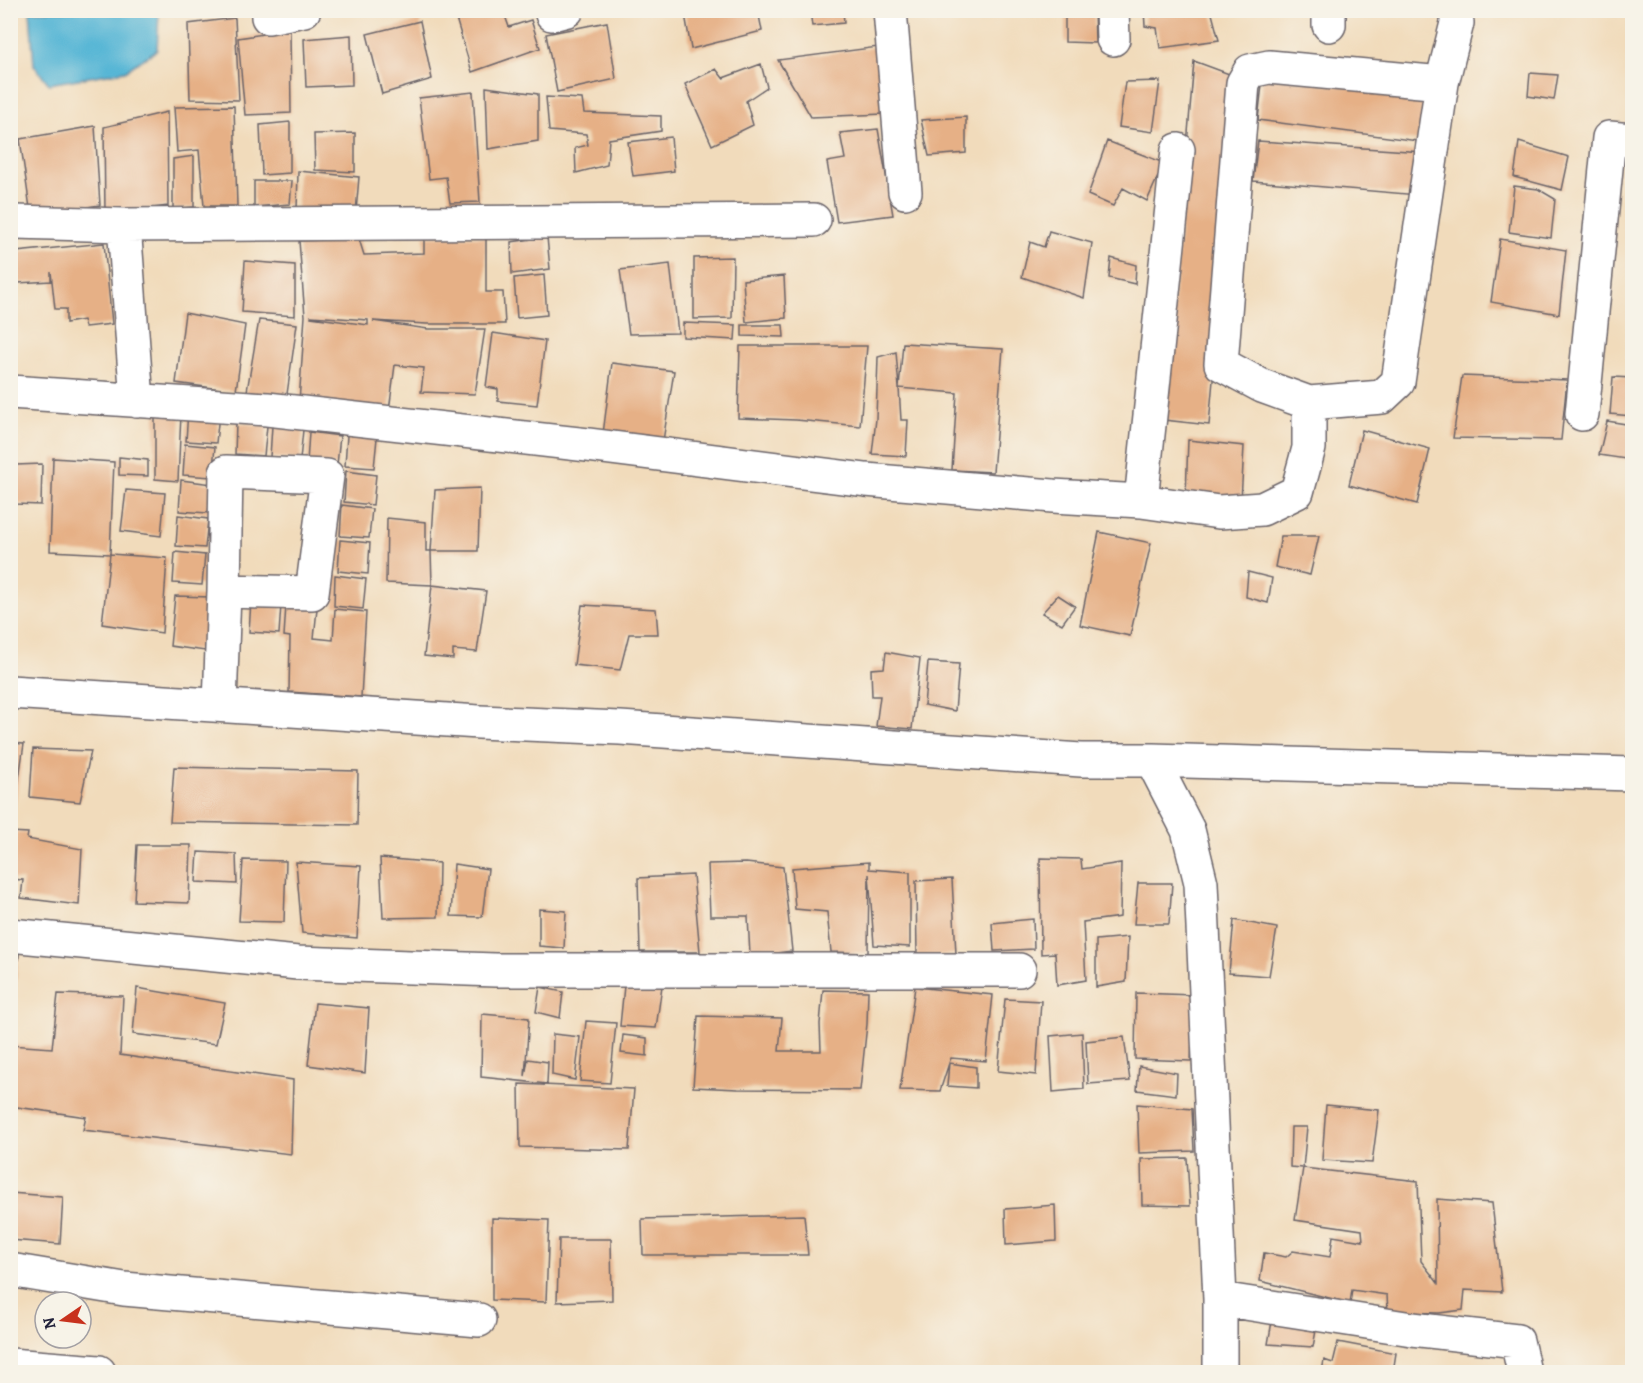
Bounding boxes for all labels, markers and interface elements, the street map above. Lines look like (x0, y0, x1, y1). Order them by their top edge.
north arrow (33, 1290, 93, 1350)
text: N (37, 1315, 61, 1332)

